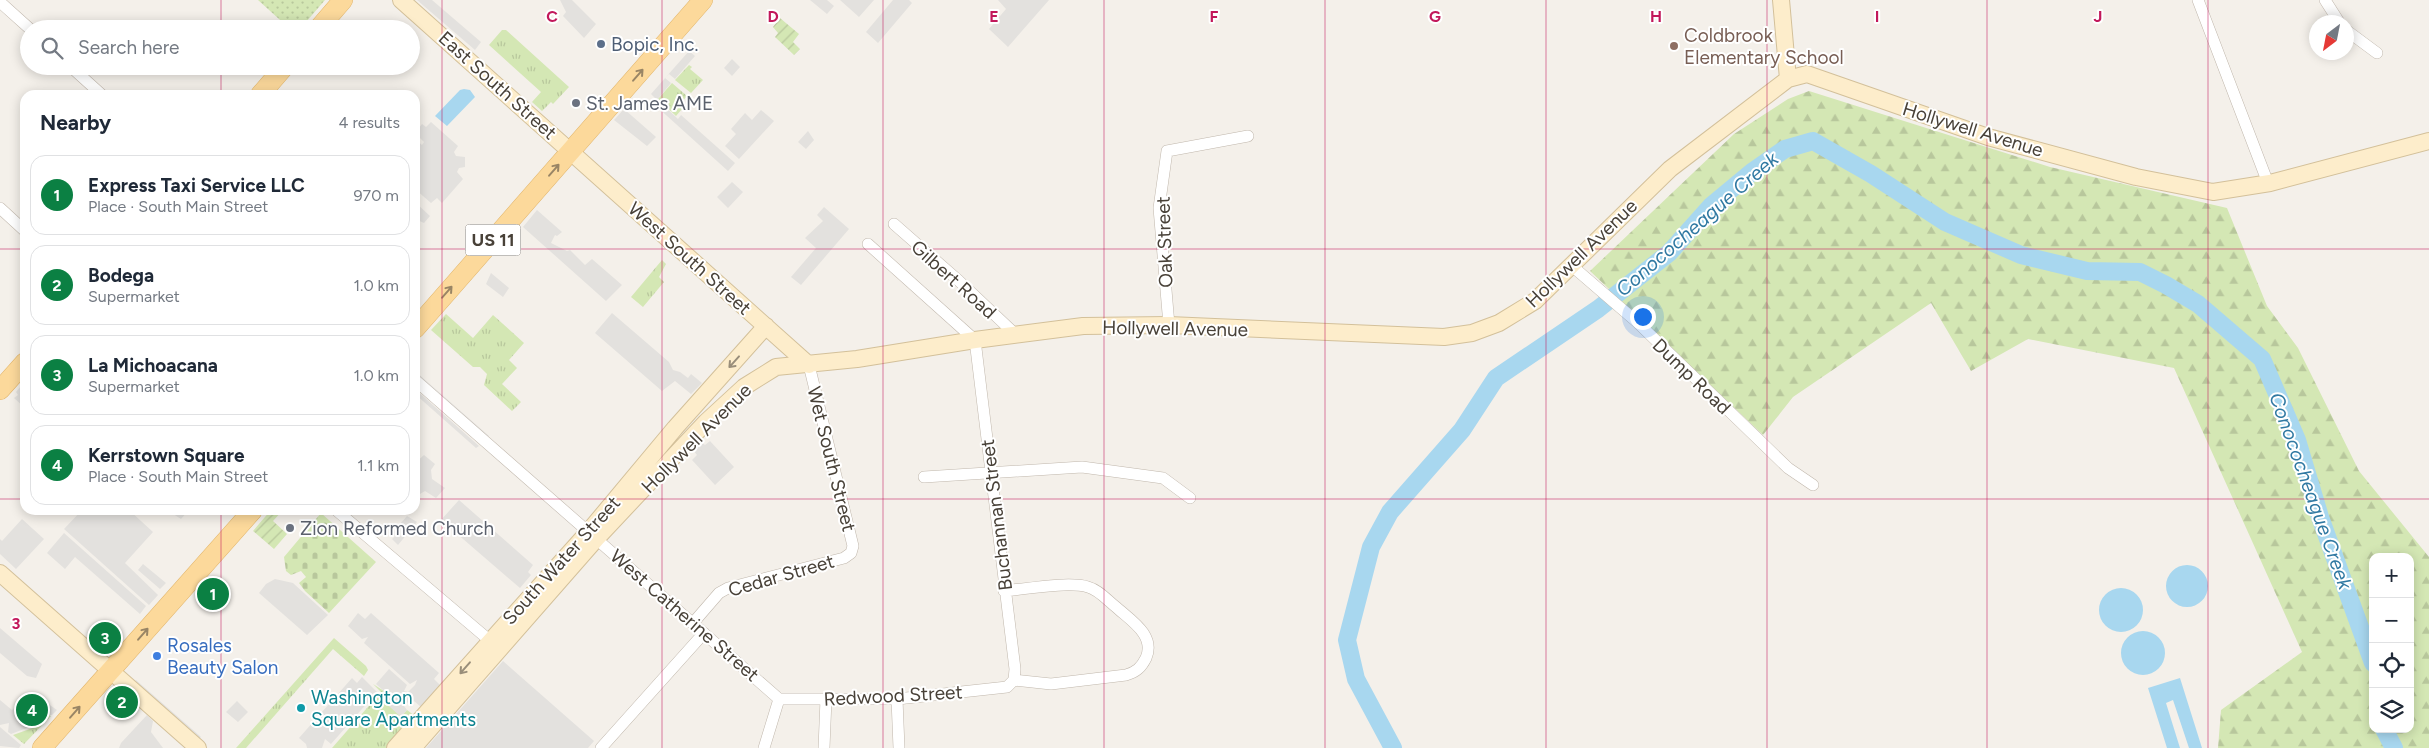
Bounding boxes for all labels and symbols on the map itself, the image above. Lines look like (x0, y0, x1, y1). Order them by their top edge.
text: C (546, 7, 558, 26)
text: D (767, 7, 779, 26)
text: E (989, 7, 999, 26)
text: F (1210, 7, 1219, 26)
text: G (1429, 7, 1441, 26)
text: H (1650, 7, 1662, 26)
text: I (1875, 7, 1879, 26)
text: J (2094, 7, 2102, 26)
north arrow (2309, 15, 2354, 60)
place label: Coldbrook Elementary School (1684, 24, 1844, 69)
street label: East South Street (434, 26, 561, 144)
place label: Bopic, Inc. (611, 33, 699, 56)
marker: Bopic, Inc. (595, 38, 607, 50)
marker: Coldbrook Elementary School (1668, 40, 1680, 52)
one-way arrow (632, 69, 643, 82)
place label: St. James AME (586, 92, 713, 115)
marker: St. James AME (570, 97, 582, 109)
street label: Hollywell Avenue (1900, 97, 2046, 162)
water label: Conococheague Creek (1611, 146, 1784, 301)
one-way arrow (548, 163, 560, 176)
street label: Hollywell Avenue (1521, 194, 1642, 312)
street label: Oak Street (1151, 196, 1178, 288)
street label: West South Street (623, 197, 756, 320)
road number: US 11 (466, 224, 520, 256)
street label: Gilbert Road (906, 235, 1001, 324)
one-way arrow (441, 286, 452, 299)
your location (1630, 304, 1656, 330)
street label: Hollywell Avenue (1102, 316, 1248, 341)
street label: Dump Road (1648, 334, 1735, 419)
one-way arrow (728, 356, 740, 369)
street label: Hollywell Avenue (637, 379, 756, 498)
street label: Wet South Street (802, 384, 861, 534)
water label: Conococheague Creek (2264, 389, 2358, 594)
street label: Buchannan Street (976, 438, 1017, 592)
street label: South Water Street (498, 491, 625, 629)
place label: Zion Reformed Church (300, 517, 494, 540)
marker: Zion Reformed Church (284, 522, 296, 534)
street label: West Catherine Street (605, 544, 764, 686)
street label: Cedar Street (725, 549, 837, 602)
pin: 1 (197, 575, 229, 613)
text: 3 (12, 614, 21, 633)
pin: 3 (89, 619, 121, 657)
one-way arrow (137, 628, 149, 641)
place label: Rosales Beauty Salon (167, 634, 278, 679)
marker: Rosales Beauty Salon (151, 650, 163, 662)
one-way arrow (459, 662, 471, 675)
street label: Redwood Street (823, 680, 963, 711)
pin: 2 (106, 683, 138, 721)
place label: Washington Square Apartments (311, 686, 476, 731)
pin: 4 (16, 691, 48, 729)
marker: Washington Square Apartments (295, 702, 307, 714)
one-way arrow (69, 705, 80, 718)

